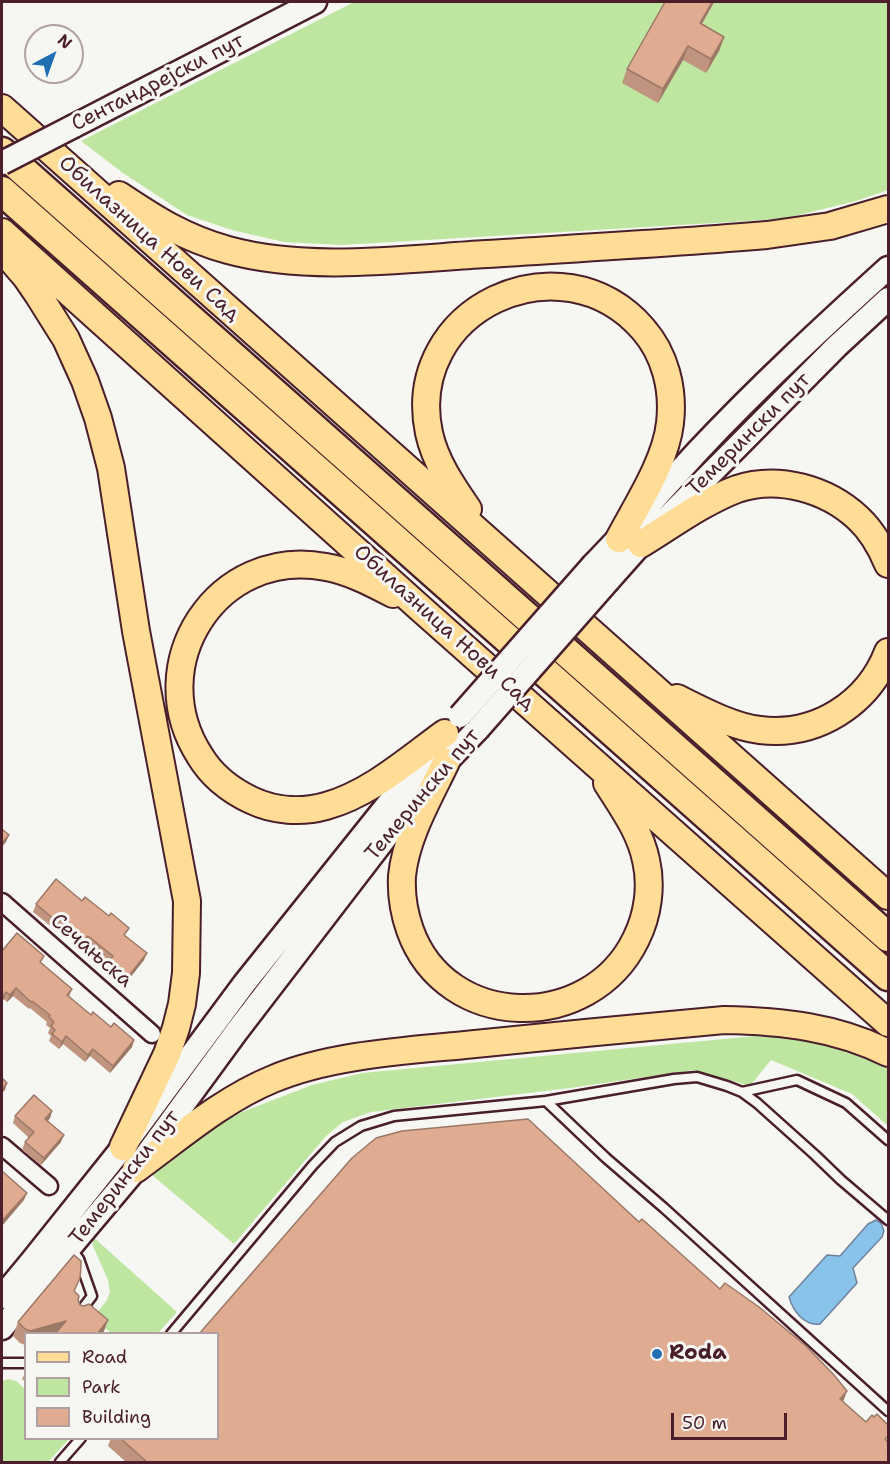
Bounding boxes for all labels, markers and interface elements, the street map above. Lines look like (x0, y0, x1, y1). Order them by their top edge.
north arrow (24, 24, 84, 84)
text: N (53, 29, 77, 54)
street label: Сентандрејски пут (67, 29, 249, 137)
street label: Обилазница Нови Сад (53, 151, 245, 327)
street label: Темерински пут (682, 368, 816, 502)
street label: Обилазница Нови Сад (348, 540, 540, 716)
street label: Темерински пут (360, 724, 486, 866)
street label: Сечањска (45, 909, 137, 993)
street label: Темерински пут (64, 1105, 186, 1251)
legend (24, 1332, 219, 1440)
place label: Roda (669, 1341, 727, 1367)
text: Road (82, 1345, 127, 1369)
marker: Roda (650, 1347, 664, 1361)
text: Park (82, 1375, 121, 1399)
scale bar (674, 1401, 790, 1439)
text: Building (82, 1405, 151, 1429)
text: 50 m (682, 1411, 727, 1435)

